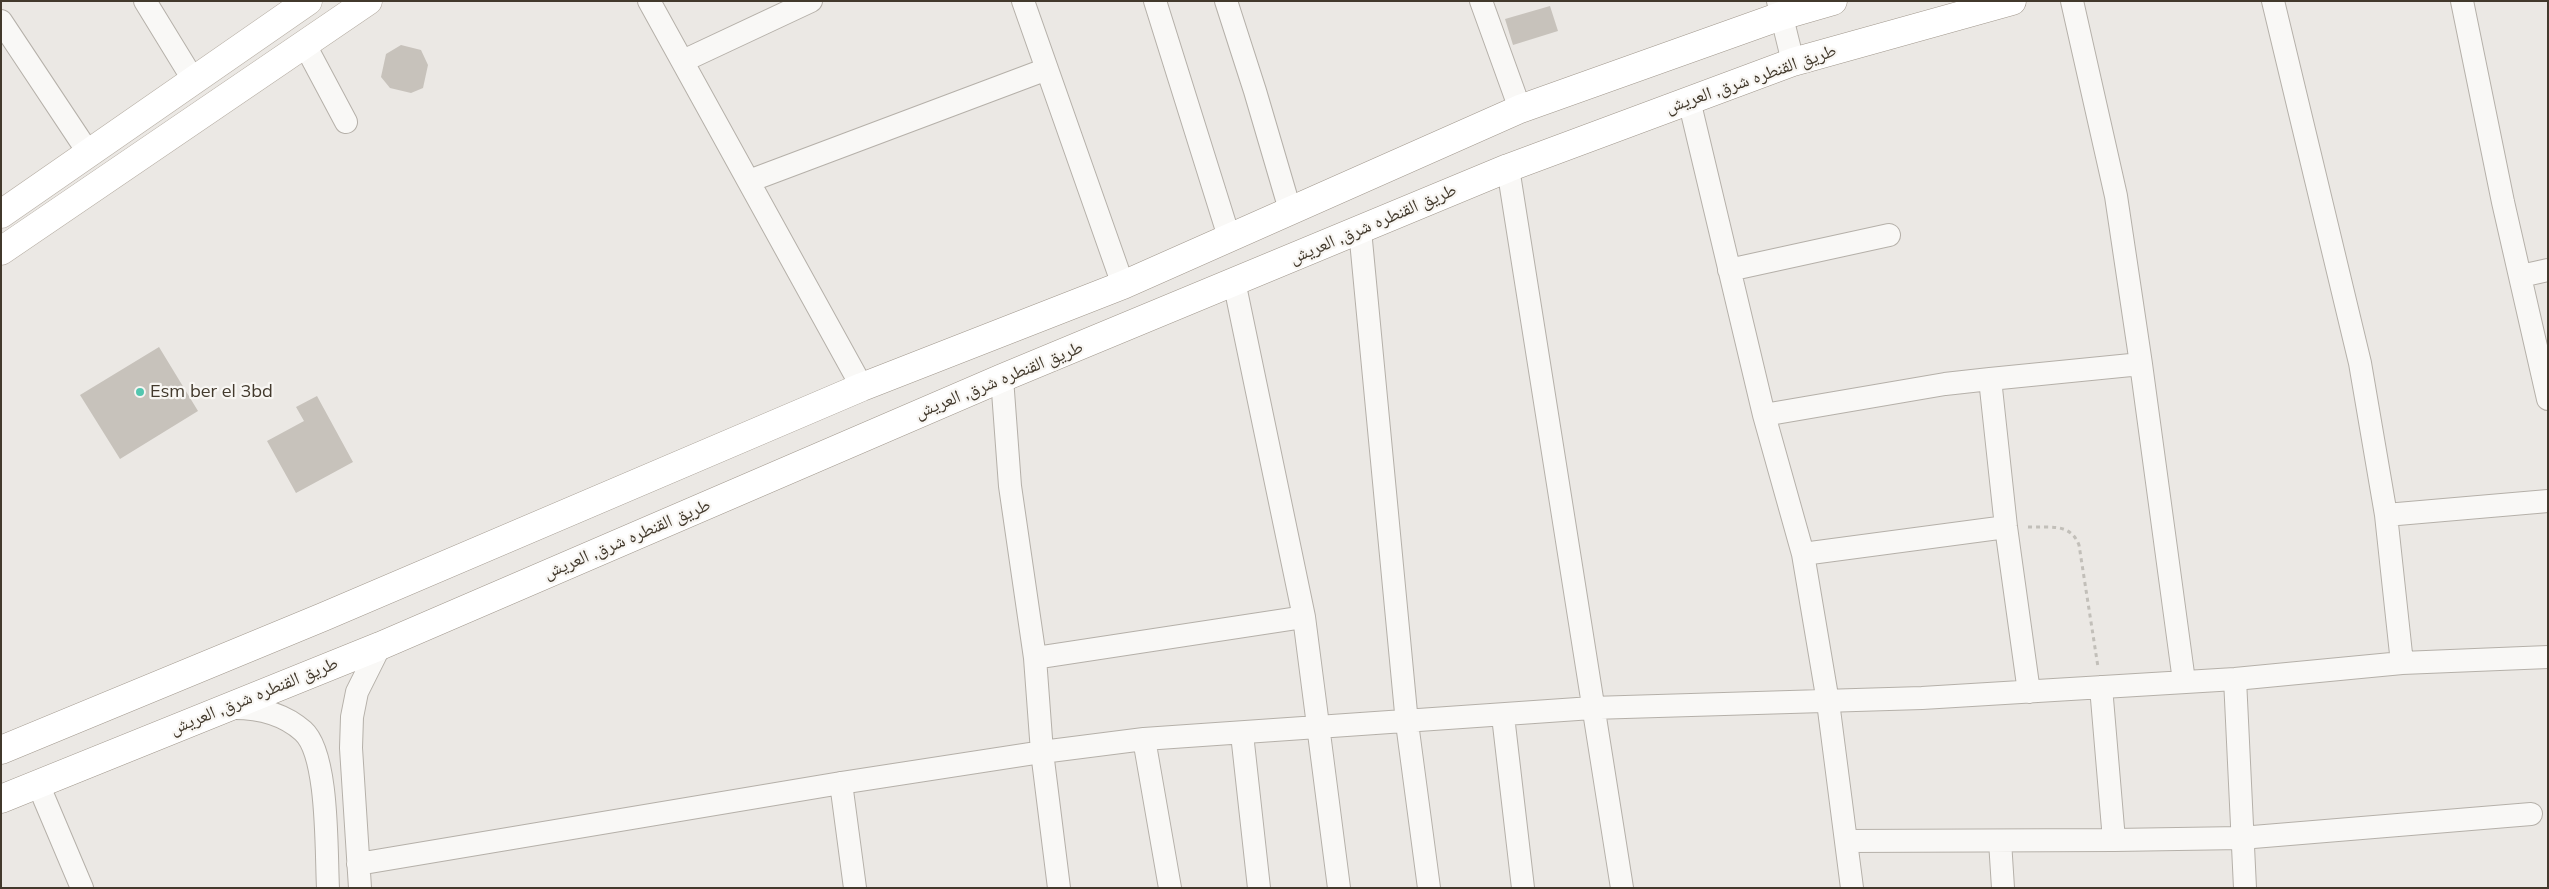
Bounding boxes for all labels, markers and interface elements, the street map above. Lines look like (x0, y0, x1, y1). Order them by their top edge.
street label: طريق القنطره شرق, العريش (1663, 40, 1839, 118)
street label: طريق القنطره شرق, العريش (1286, 179, 1460, 269)
street label: طريق القنطره شرق, العريش (912, 336, 1086, 424)
place label: Esm ber el 3bd (150, 381, 273, 403)
marker: Esm ber el 3bd (134, 386, 146, 398)
street label: طريق القنطره شرق, العريش (540, 494, 714, 584)
street label: طريق القنطره شرق, العريش (167, 652, 341, 740)

